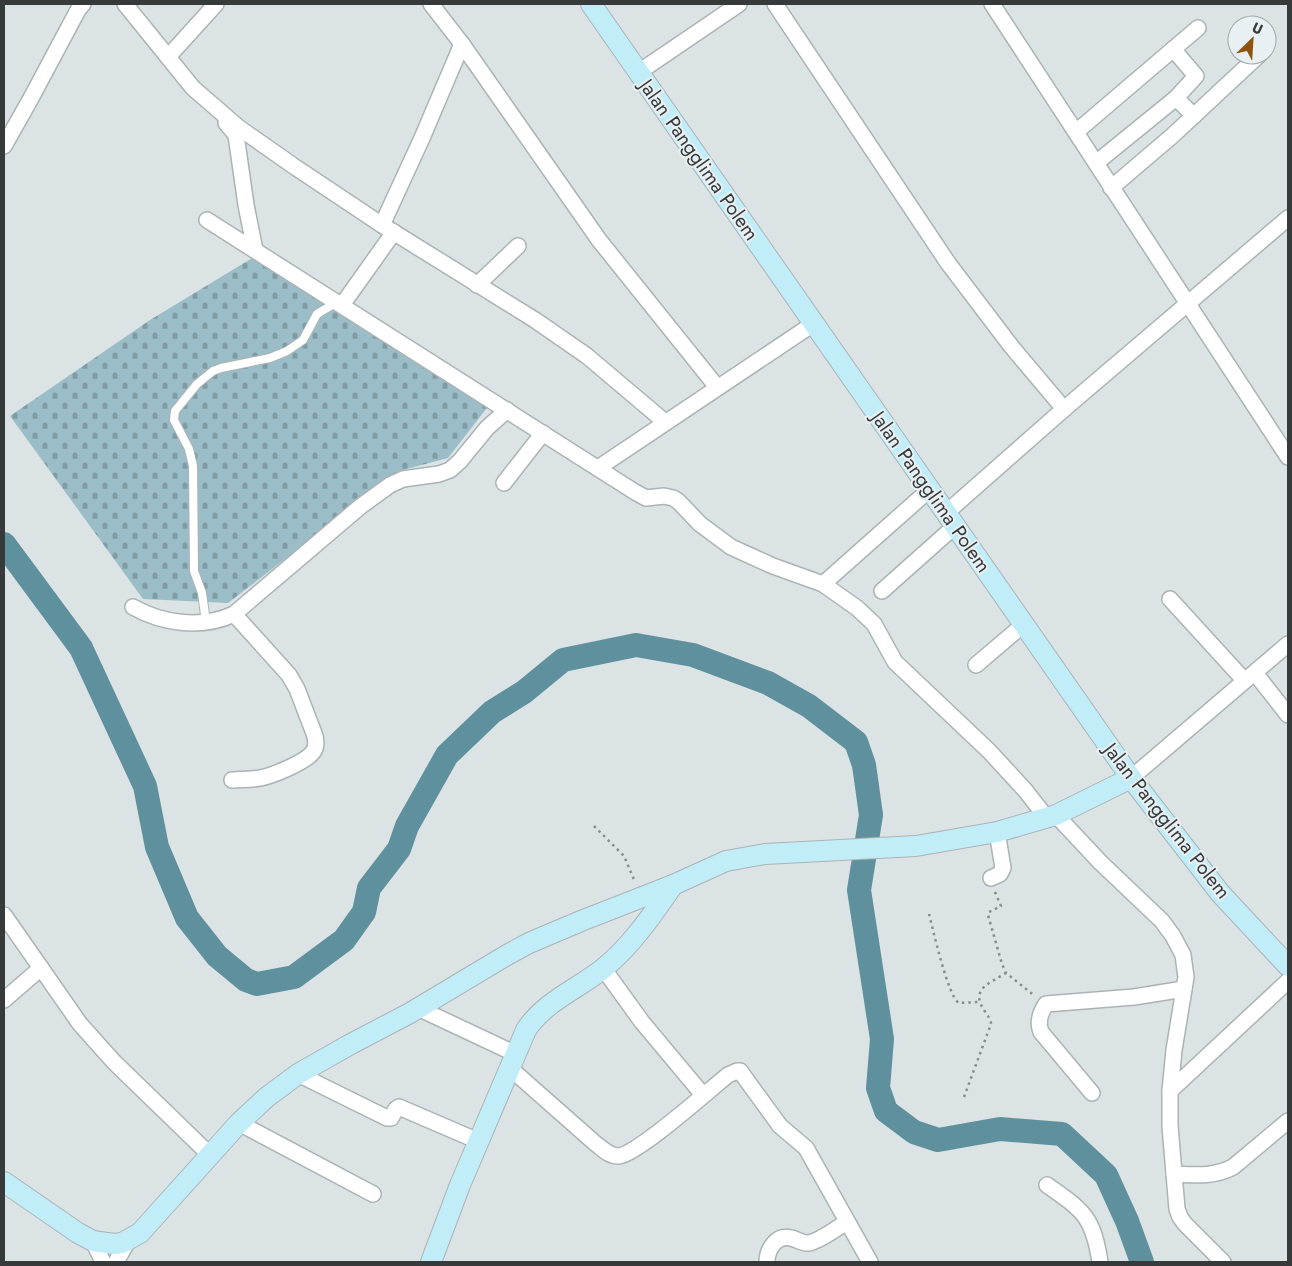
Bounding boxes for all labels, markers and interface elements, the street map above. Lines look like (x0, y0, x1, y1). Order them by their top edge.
north arrow (1227, 15, 1277, 65)
text: U (1249, 17, 1266, 39)
street label: Jalan Pangglima Polem (631, 71, 766, 247)
street label: Jalan Pangglima Polem (863, 403, 998, 579)
street label: Jalan Pangglima Polem (1095, 734, 1237, 905)

